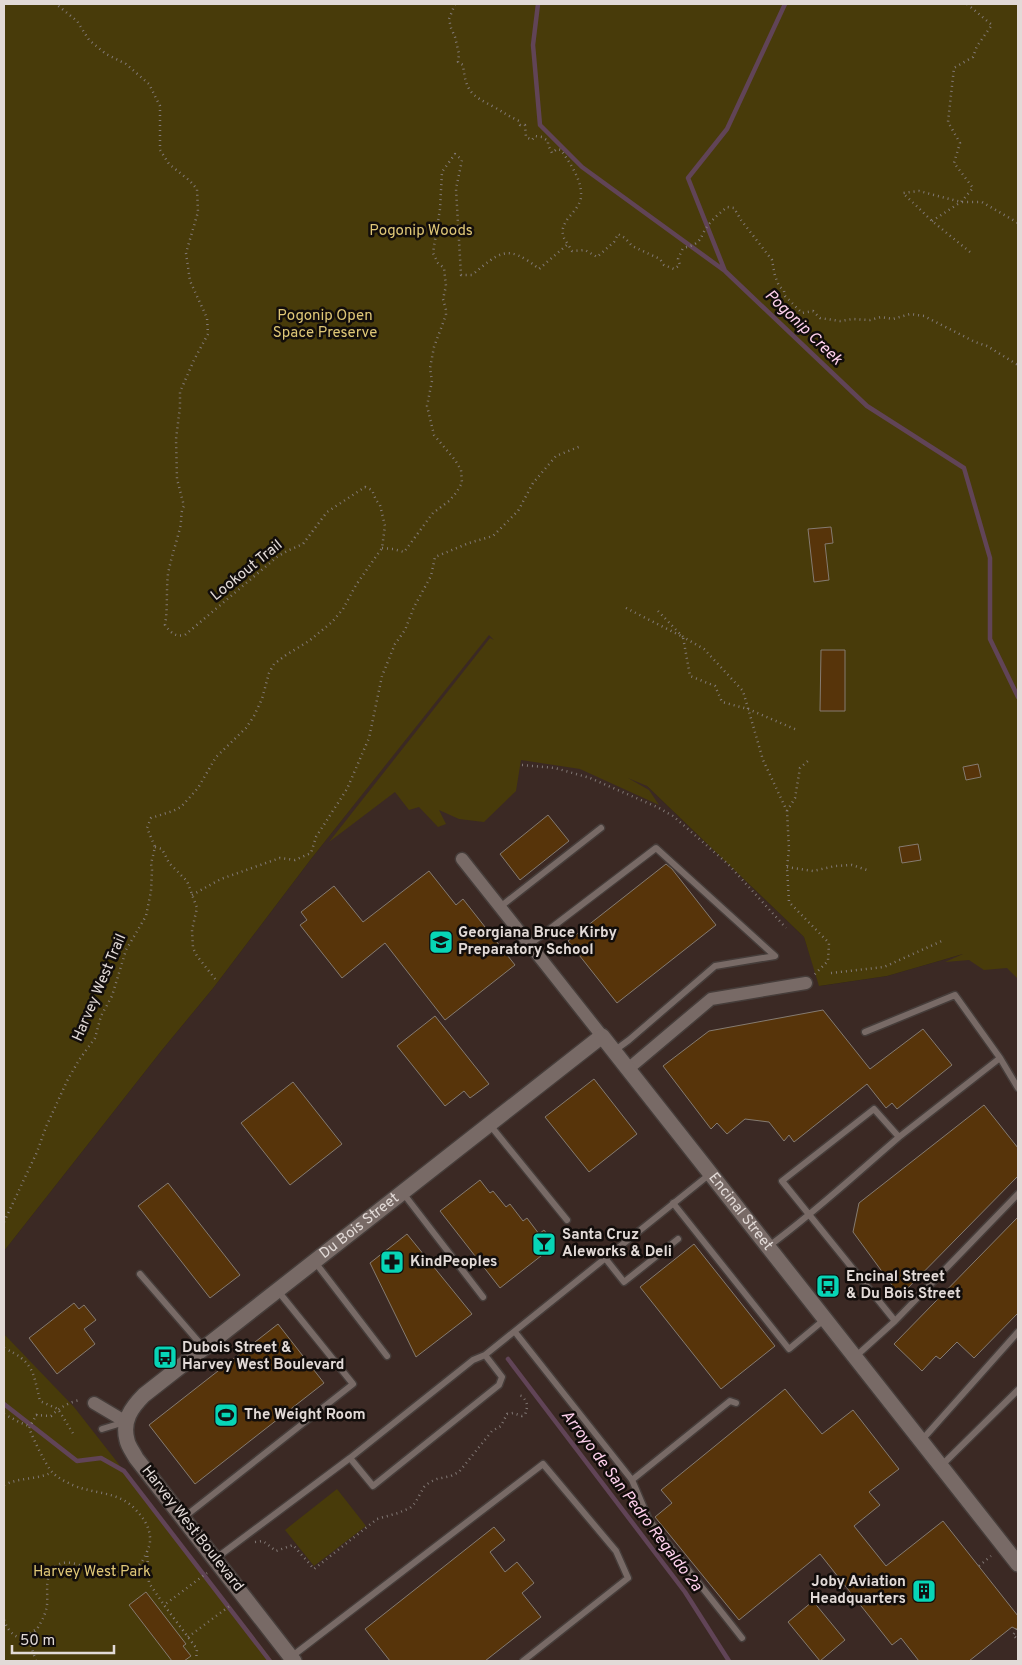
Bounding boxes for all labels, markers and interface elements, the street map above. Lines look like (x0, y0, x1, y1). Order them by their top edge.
park label: Pogonip Woods (369, 222, 473, 241)
water label: Pogonip Creek (760, 286, 847, 371)
park label: Pogonip Open Space Preserve (273, 307, 377, 343)
street label: Lookout Trail (207, 536, 287, 606)
place label: Georgiana Bruce Kirby Preparatory School (458, 924, 617, 960)
school or university icon: Georgiana Bruce Kirby Preparatory School (428, 929, 454, 955)
street label: Harvey West Trail (69, 931, 131, 1045)
street label: Encinal Street (704, 1169, 777, 1255)
street label: Du Bois Street (316, 1189, 403, 1263)
place label: Santa Cruz Aleworks & Deli (562, 1226, 672, 1262)
bar icon: Santa Cruz Aleworks & Deli (531, 1231, 557, 1257)
pharmacy icon: KindPeoples (379, 1249, 405, 1275)
place label: KindPeoples (410, 1253, 498, 1272)
place label: Encinal Street & Du Bois Street (846, 1268, 961, 1304)
bus stop icon: Encinal Street & Du Bois Street (815, 1273, 841, 1299)
place label: Dubois Street & Harvey West Boulevard (182, 1339, 345, 1375)
bus stop icon: Dubois Street & Harvey West Boulevard (152, 1344, 178, 1370)
sports icon: The Weight Room (213, 1402, 239, 1428)
place label: The Weight Room (244, 1406, 366, 1425)
water label: Arroyo de San Pedro Regaldo 2a (556, 1406, 706, 1596)
street label: Harvey West Boulevard (137, 1462, 247, 1596)
park label: Harvey West Park (33, 1563, 151, 1582)
place label: Joby Aviation Headquarters (810, 1573, 906, 1609)
building icon: Joby Aviation Headquarters (911, 1578, 937, 1604)
scale bar (12, 1622, 115, 1654)
text: 50 m (20, 1632, 55, 1651)

